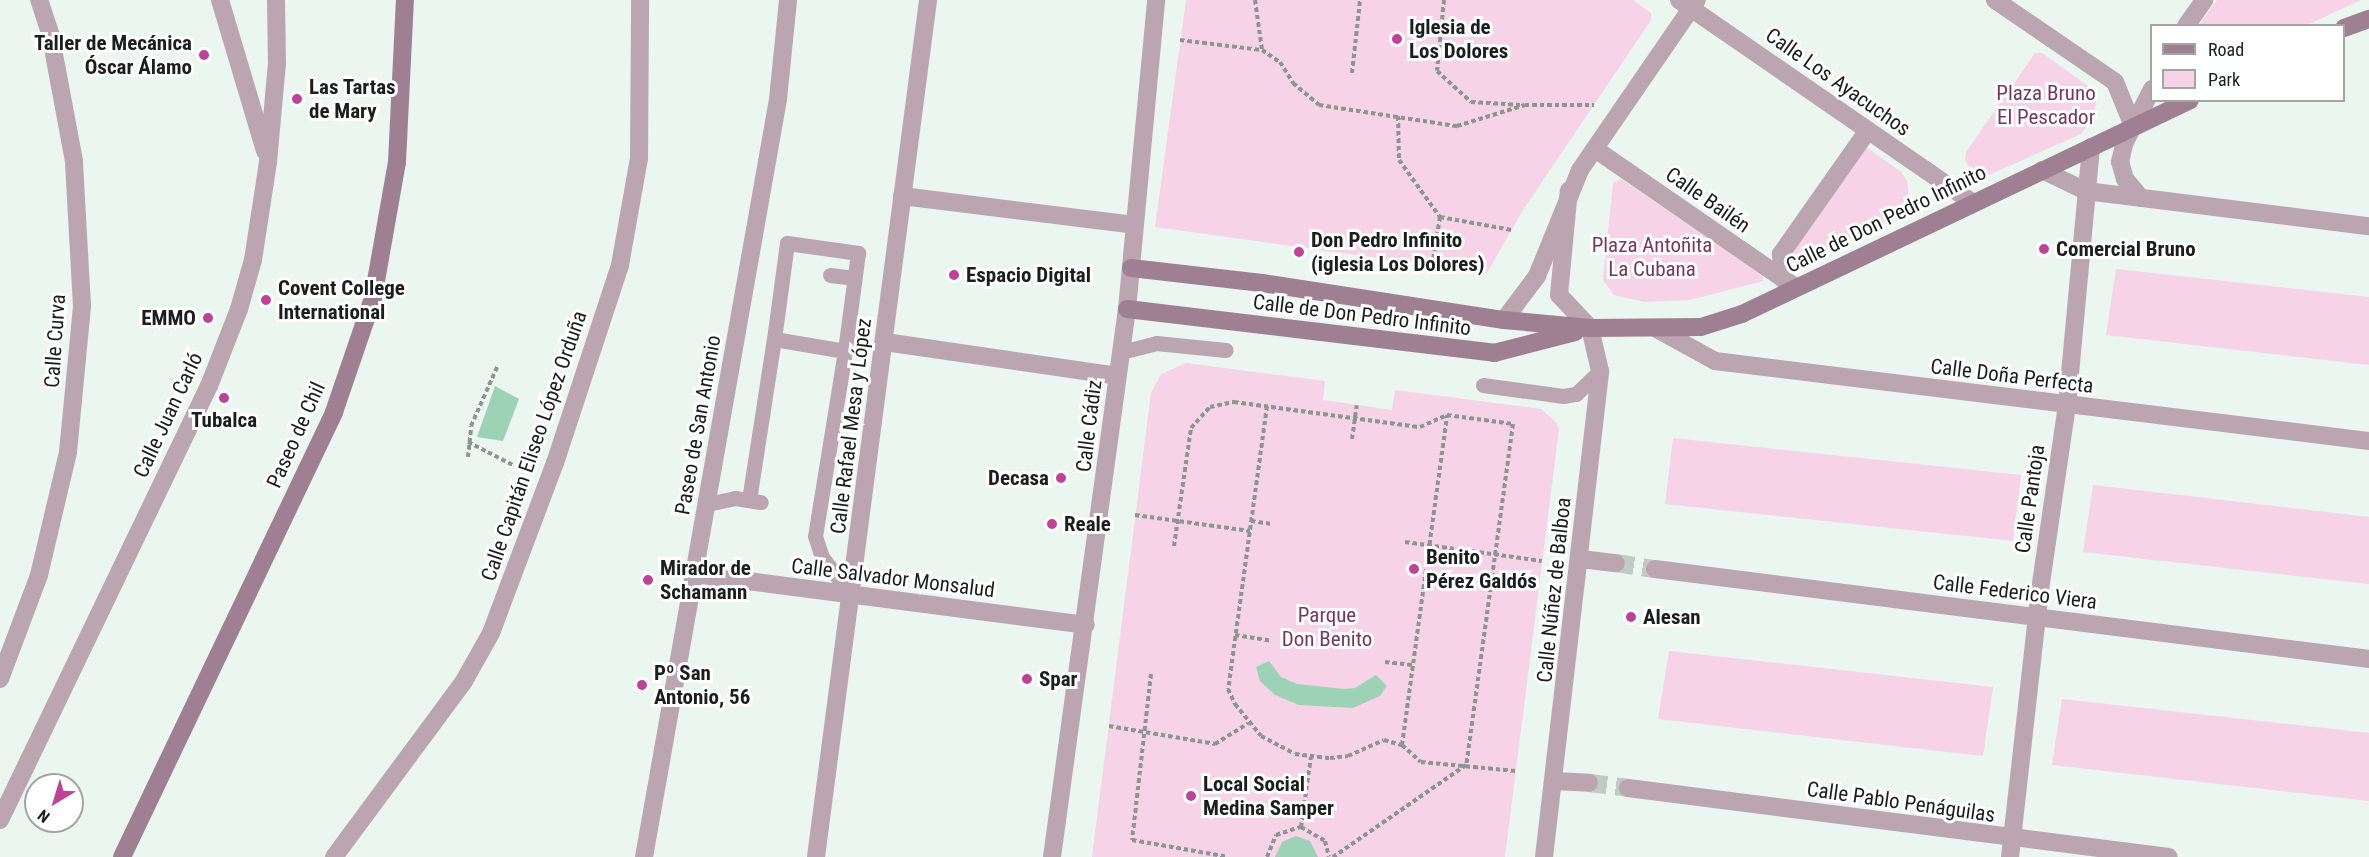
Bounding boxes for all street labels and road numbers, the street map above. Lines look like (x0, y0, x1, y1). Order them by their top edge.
street label: Calle Los Ayacuchos (1761, 23, 1915, 141)
street label: Calle de Don Pedro Infinito (1782, 160, 1990, 278)
street label: Calle Bailén (1661, 162, 1755, 238)
street label: Calle de Don Pedro Infinito (1252, 289, 1472, 341)
street label: Calle Curva (39, 293, 71, 389)
street label: Calle Capitán Eliseo López Orduña (476, 308, 592, 584)
street label: Calle Rafael Mesa y López (825, 317, 877, 535)
street label: Paseo de San Antonio (670, 333, 726, 517)
street label: Calle Juan Carló (128, 348, 208, 482)
street label: Calle Doña Perfecta (1929, 354, 2095, 398)
street label: Paseo de Chil (261, 378, 331, 492)
street label: Calle Cádiz (1071, 378, 1107, 474)
street label: Calle Pantoja (2010, 443, 2050, 555)
street label: Calle Núñez de Balboa (1532, 496, 1576, 684)
street label: Calle Salvador Monsalud (790, 553, 996, 603)
street label: Calle Federico Viera (1932, 569, 2098, 615)
street label: Calle Pablo Penáguilas (1805, 776, 1997, 828)

